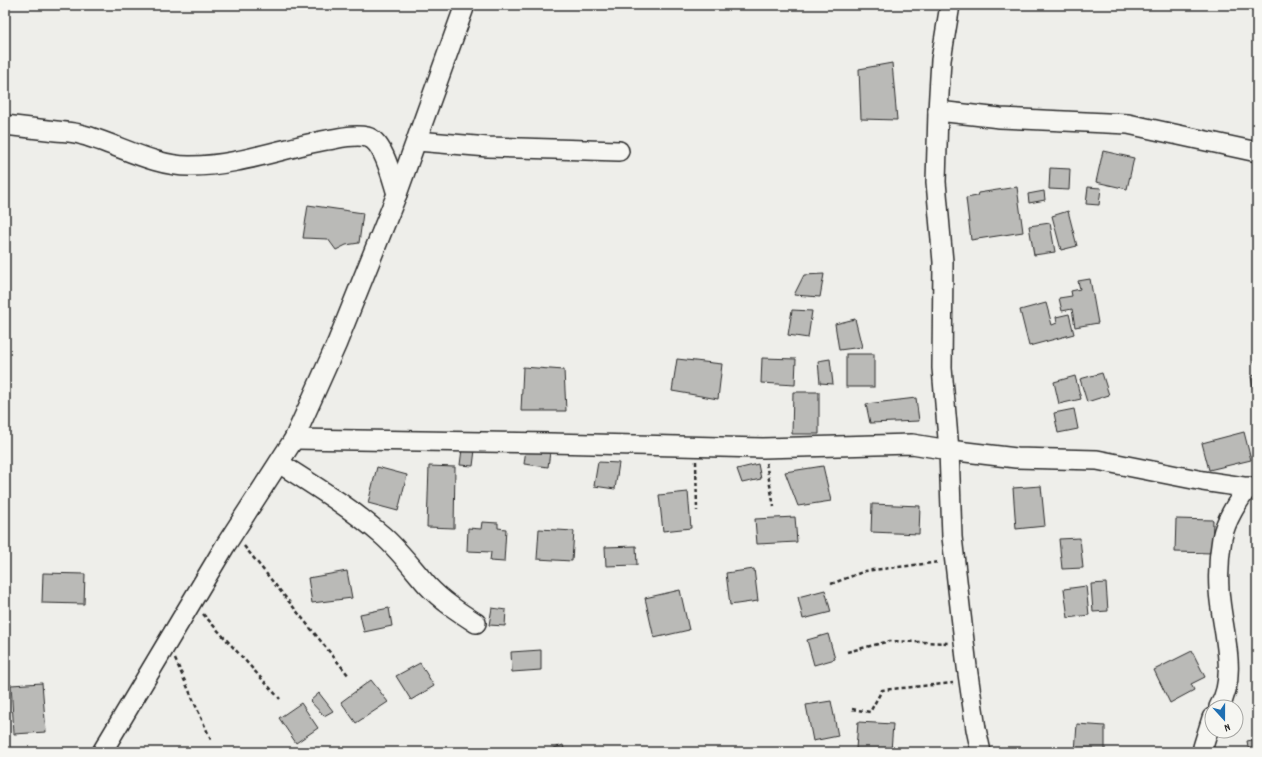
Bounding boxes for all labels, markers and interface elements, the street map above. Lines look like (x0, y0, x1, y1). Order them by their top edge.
north arrow (1204, 699, 1244, 739)
text: N (1221, 718, 1232, 735)

